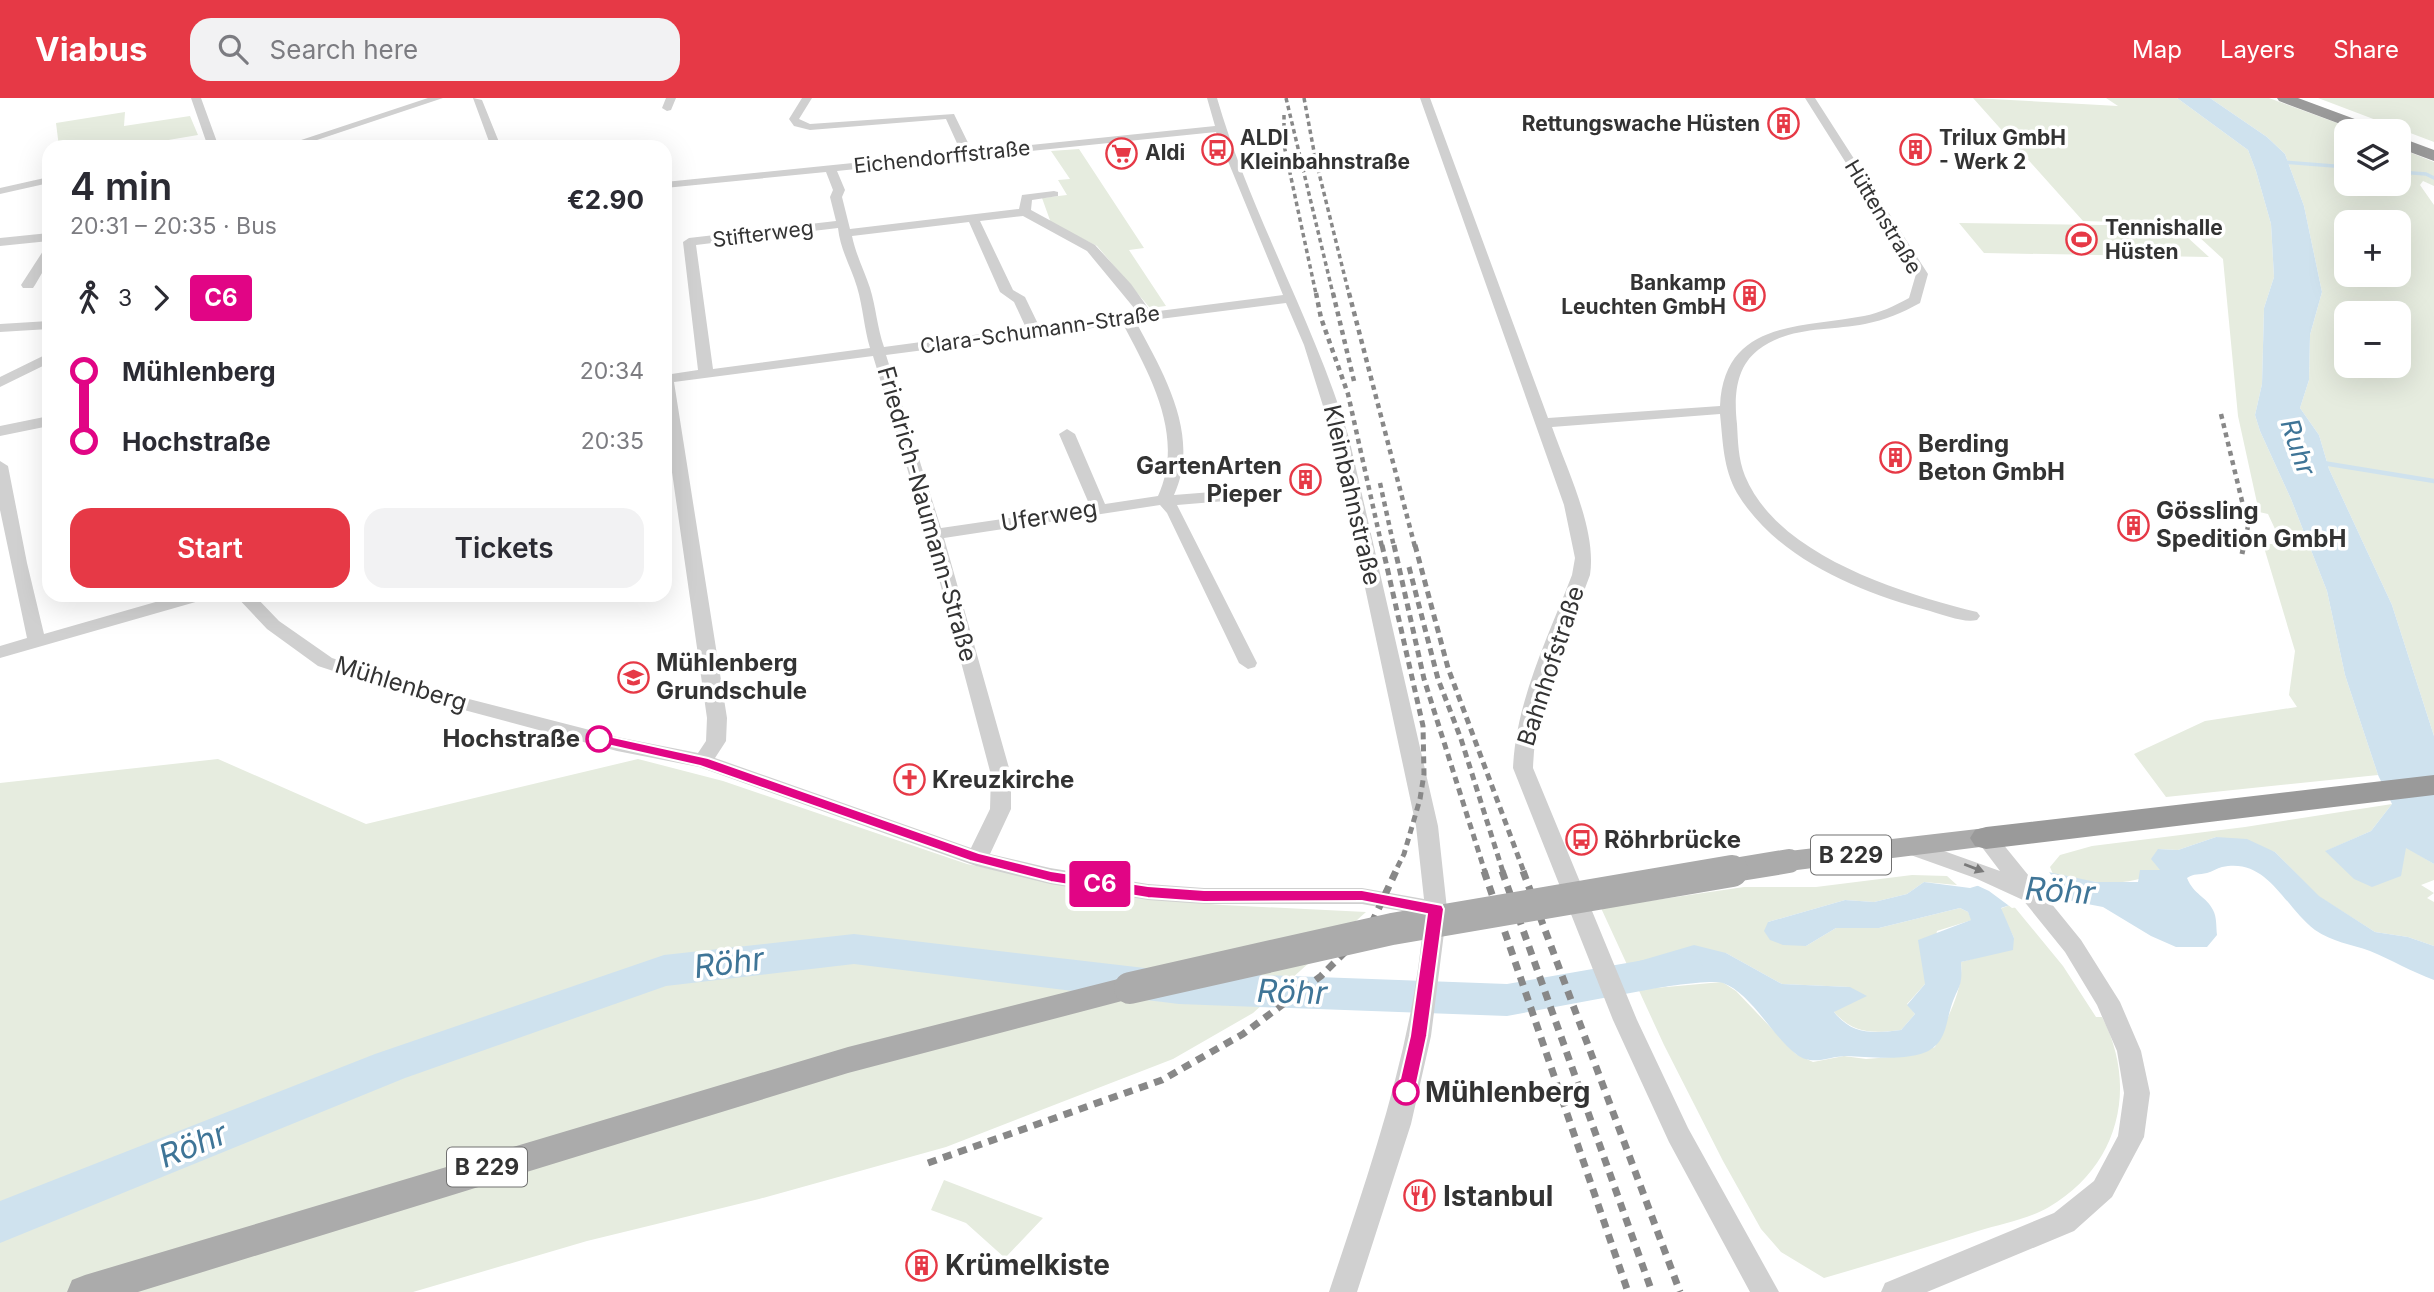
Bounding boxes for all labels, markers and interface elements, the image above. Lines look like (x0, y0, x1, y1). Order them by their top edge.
search box (190, 18, 680, 81)
text: Viabus (35, 29, 148, 69)
icon: search (214, 30, 252, 68)
text: Search here (270, 34, 418, 65)
text: Map (2132, 35, 2182, 64)
text: Layers (2220, 35, 2295, 64)
text: Share (2333, 35, 2399, 64)
building icon: Rettungswache Hüsten (1766, 107, 1800, 141)
place label: Rettungswache Hüsten (1522, 111, 1760, 136)
map controls (2334, 119, 2411, 378)
button: layers (2334, 119, 2411, 196)
place label: ALDI Kleinbahnstraße (1240, 125, 1410, 174)
place label: Trilux GmbH - Werk 2 (1939, 125, 2066, 174)
bus stop icon: ALDI Kleinbahnstraße (1200, 133, 1234, 167)
building icon: Trilux GmbH - Werk 2 (1899, 133, 1933, 167)
street label: Eichendorffstraße (852, 135, 1032, 178)
supermarket icon: Aldi (1105, 136, 1139, 170)
place label: Aldi (1145, 140, 1185, 165)
street label: Hüttenstraße (1840, 155, 1927, 278)
text: 4 min (70, 163, 172, 209)
text: €2.90 (567, 184, 644, 215)
button: + (2334, 210, 2411, 287)
text: 20:31 – 20:35 · Bus (70, 212, 277, 240)
street label: Stifterweg (711, 215, 815, 252)
place label: Tennishalle Hüsten (2105, 215, 2223, 264)
sports icon: Tennishalle Hüsten (2065, 223, 2099, 257)
place label: Bankamp Leuchten GmbH (1561, 270, 1726, 319)
building icon: Bankamp Leuchten GmbH (1732, 278, 1766, 312)
icon: walk (70, 279, 108, 317)
icon: forward (142, 279, 180, 317)
text: C6 (204, 283, 238, 312)
text: 3 (118, 284, 132, 312)
street label: Clara-Schumann-Straße (918, 300, 1161, 359)
button: − (2334, 301, 2411, 378)
text: Mühlenberg (122, 356, 276, 387)
text: 20:34 (580, 357, 644, 385)
street label: Friedrich-Naumann-Straße (871, 363, 984, 665)
street label: Kleinbahnstraße (1318, 402, 1387, 588)
water label: Ruhr (2274, 415, 2323, 480)
text: Hochstraße (122, 426, 271, 457)
text: 20:35 (581, 427, 644, 455)
place label: Berding Beton GmbH (1918, 429, 2065, 486)
building icon: Berding Beton GmbH (1878, 441, 1912, 475)
place label: GartenArten Pieper (1136, 451, 1282, 508)
building icon: GartenArten Pieper (1288, 463, 1322, 497)
street label: Uferweg (999, 494, 1099, 537)
place label: Gössling Spedition GmbH (2156, 496, 2346, 553)
button: Start (70, 508, 350, 588)
button: Tickets (364, 508, 644, 588)
building icon: Gössling Spedition GmbH (2116, 508, 2150, 542)
street label: Bahnhofstraße (1511, 582, 1590, 749)
place label: Mühlenberg Grundschule (656, 648, 807, 705)
street label: Mühlenberg (332, 650, 470, 717)
school or university icon: Mühlenberg Grundschule (616, 660, 650, 694)
place label: Hochstraße (443, 724, 580, 753)
marker: Hochstraße (586, 726, 612, 752)
church icon: Kreuzkirche (892, 763, 926, 797)
place label: Kreuzkirche (932, 765, 1074, 794)
bus stop icon: Röhrbrücke (1564, 823, 1598, 857)
place label: Röhrbrücke (1604, 825, 1741, 854)
road number: B 229 (1811, 835, 1891, 874)
line badge: C6 (1068, 861, 1132, 907)
one-way arrow (1963, 863, 1984, 874)
text: C6 (1083, 869, 1117, 898)
water label: Röhr (2024, 869, 2097, 912)
water label: Röhr (692, 939, 767, 986)
water label: Röhr (1256, 971, 1329, 1012)
place label: Mühlenberg (1425, 1075, 1590, 1109)
marker: Mühlenberg (1393, 1079, 1419, 1105)
water label: Röhr (153, 1113, 234, 1176)
road number: B 229 (447, 1148, 527, 1186)
restaurant icon: Istanbul (1403, 1179, 1437, 1213)
place label: Istanbul (1443, 1179, 1553, 1213)
building icon: Krümelkiste (905, 1248, 939, 1282)
place label: Krümelkiste (945, 1248, 1110, 1282)

